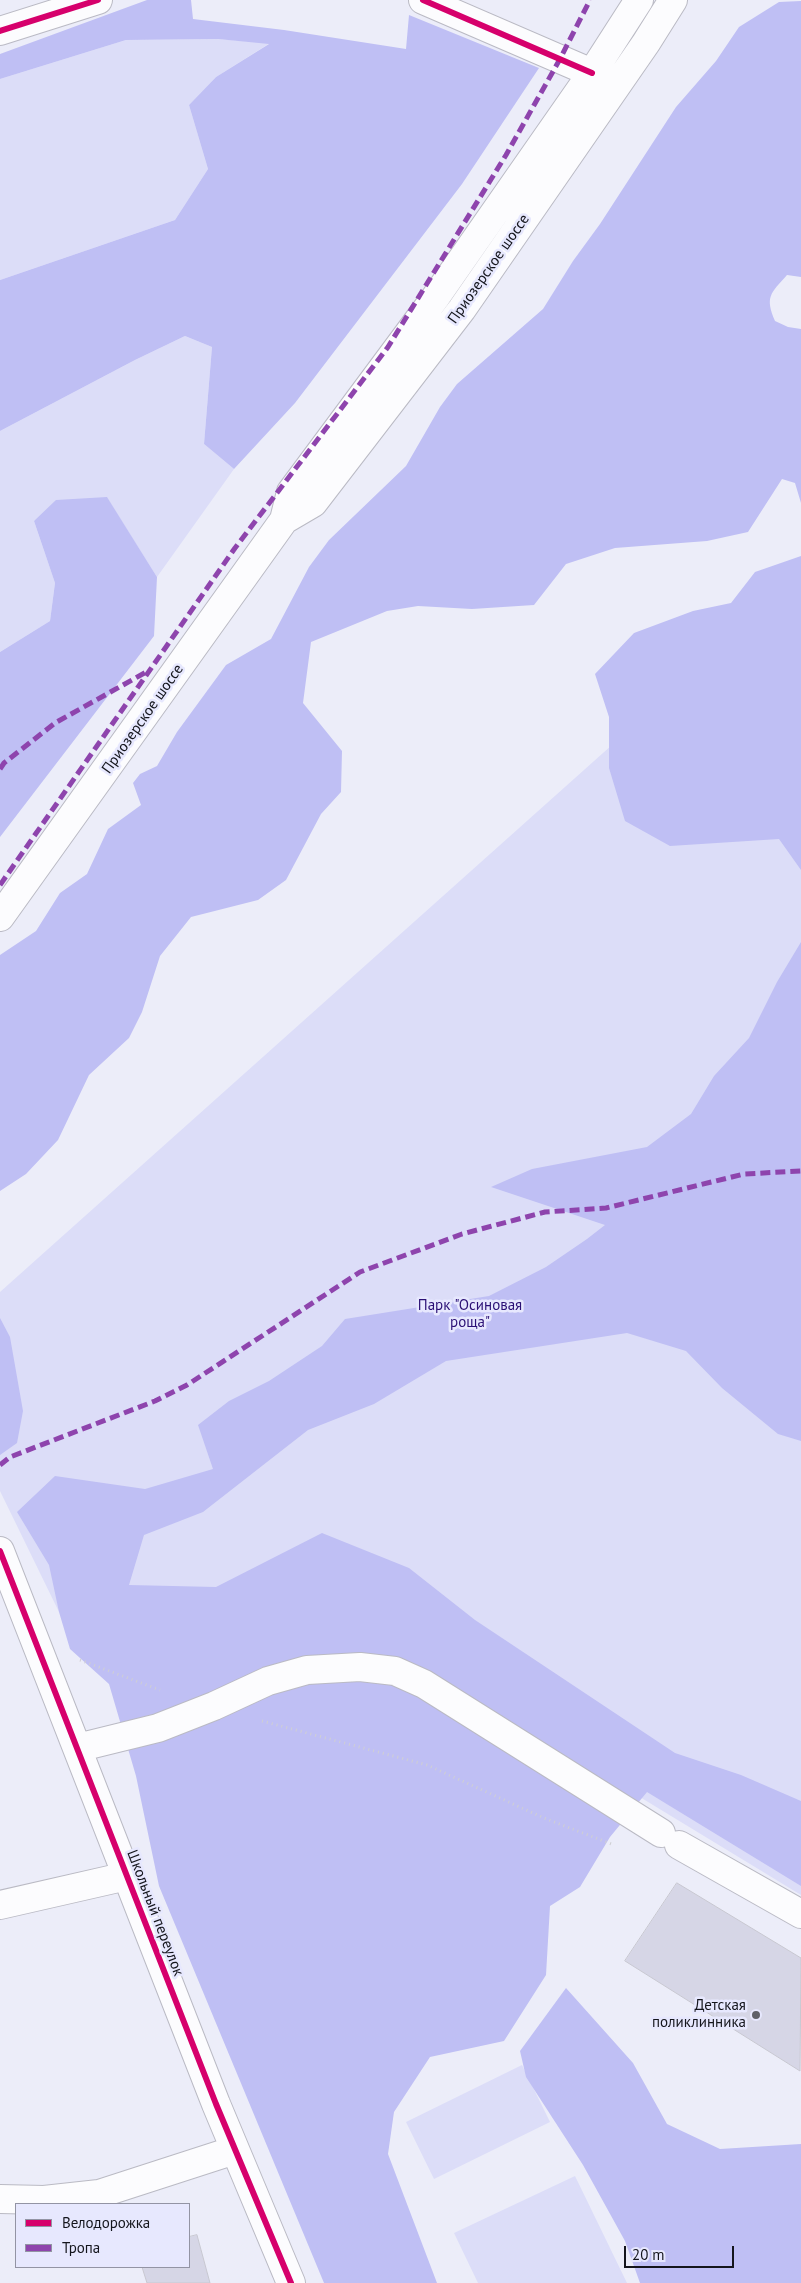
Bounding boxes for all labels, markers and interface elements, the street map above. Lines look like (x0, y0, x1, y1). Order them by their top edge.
street label: Приозерское шоссе (444, 211, 534, 327)
street label: Приозерское шоссе (98, 661, 188, 777)
park label: Парк "Осиновая роща" (418, 1297, 522, 1332)
street label: Школьный переулок (123, 1847, 187, 1979)
place label: Детская поликлинника (652, 1997, 746, 2032)
marker: Детская поликлинника (750, 2009, 762, 2021)
legend (15, 2203, 190, 2268)
text: Велодорожка (62, 2213, 150, 2232)
scale bar (626, 2236, 736, 2268)
text: Тропа (62, 2238, 100, 2257)
text: 20 m (632, 2245, 665, 2264)

